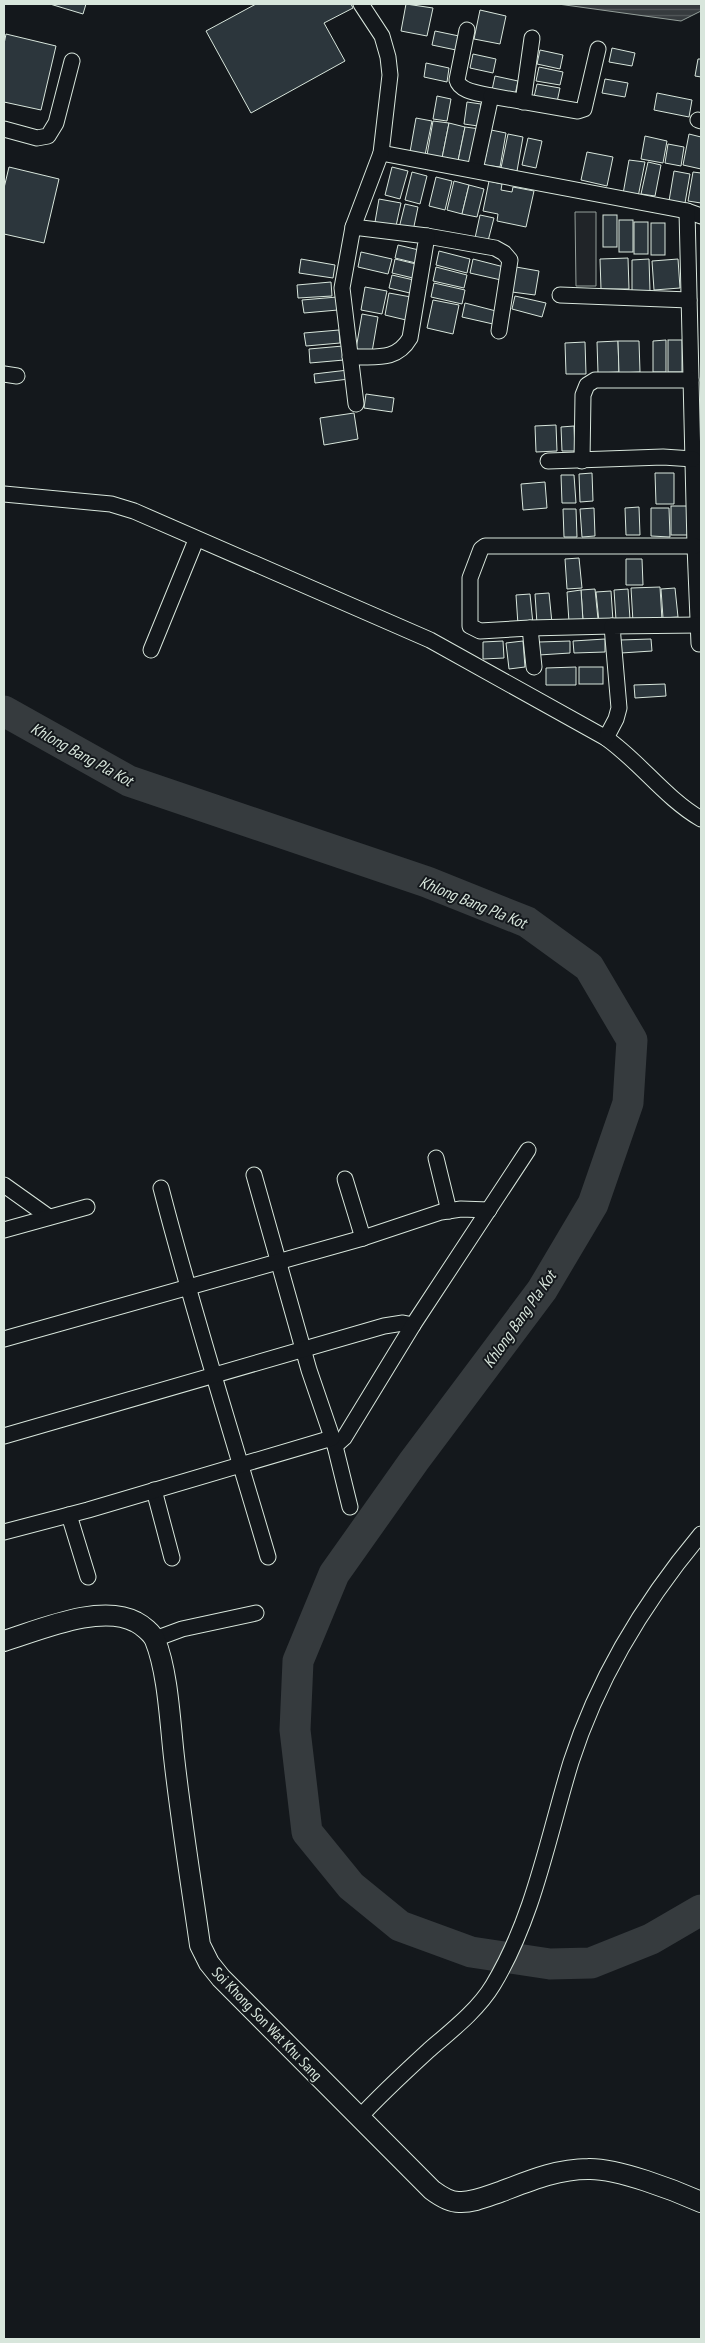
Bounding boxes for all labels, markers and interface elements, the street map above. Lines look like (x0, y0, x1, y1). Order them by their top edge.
water label: Khlong Bang Pla Kot (28, 718, 138, 791)
water label: Khlong Bang Pla Kot (417, 871, 531, 933)
water label: Khlong Bang Pla Kot (478, 1265, 561, 1371)
street label: Soi Khong Son Wat Khu Sang (208, 1963, 326, 2084)

